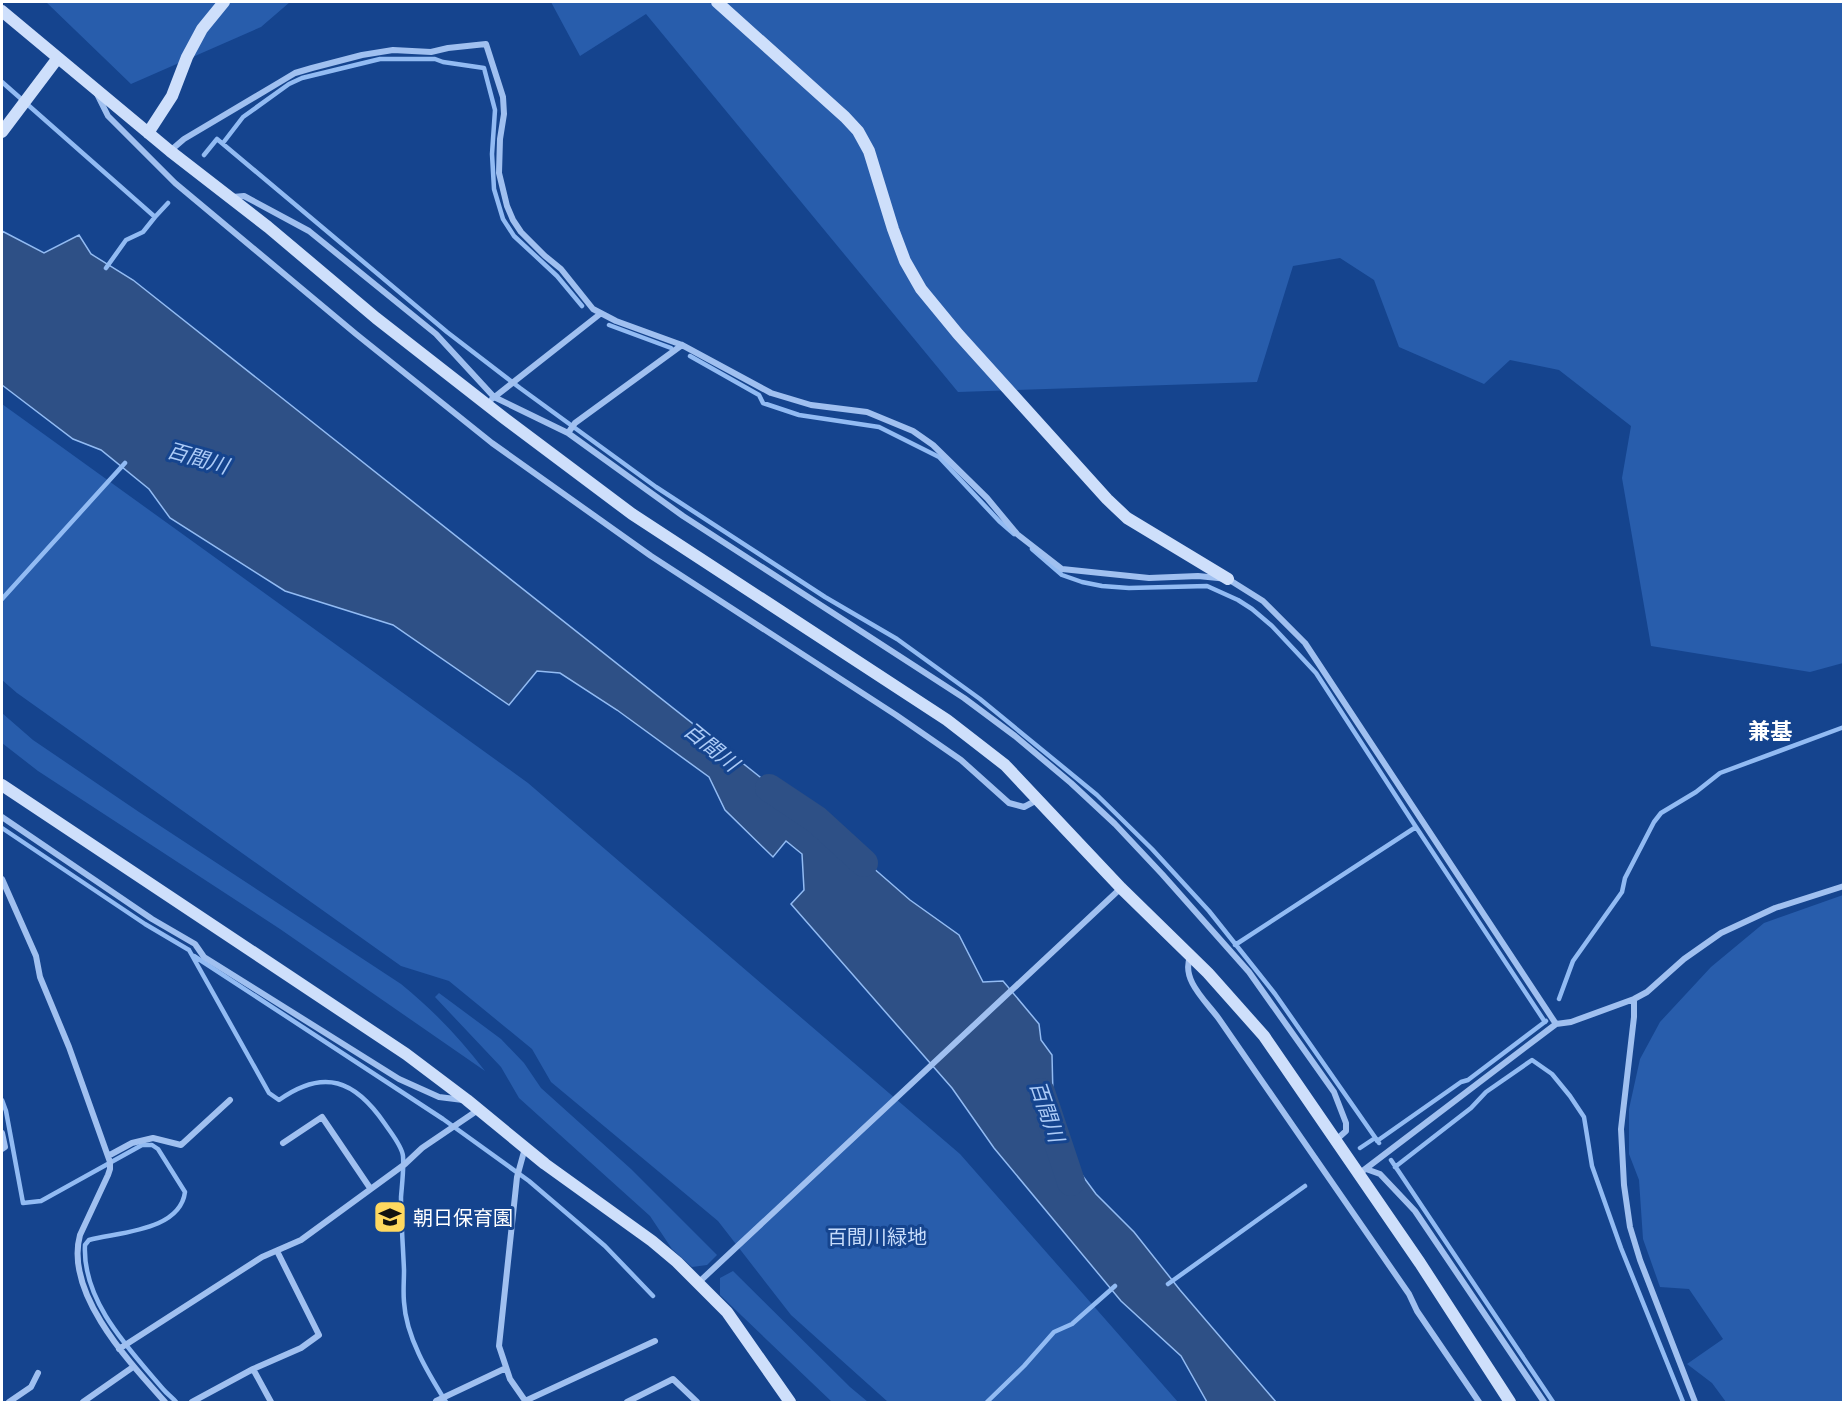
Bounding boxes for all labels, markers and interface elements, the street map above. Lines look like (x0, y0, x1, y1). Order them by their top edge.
water label: 百間川 (164, 436, 234, 478)
water label: 百間川 (680, 716, 746, 777)
district label: 兼基 (1748, 717, 1792, 743)
water label: 百間川 (1026, 1077, 1071, 1147)
school or university icon: 朝日保育園 (372, 1199, 408, 1235)
place label: 朝日保育園 (413, 1205, 513, 1229)
park label: 百間川緑地 (827, 1224, 927, 1248)

